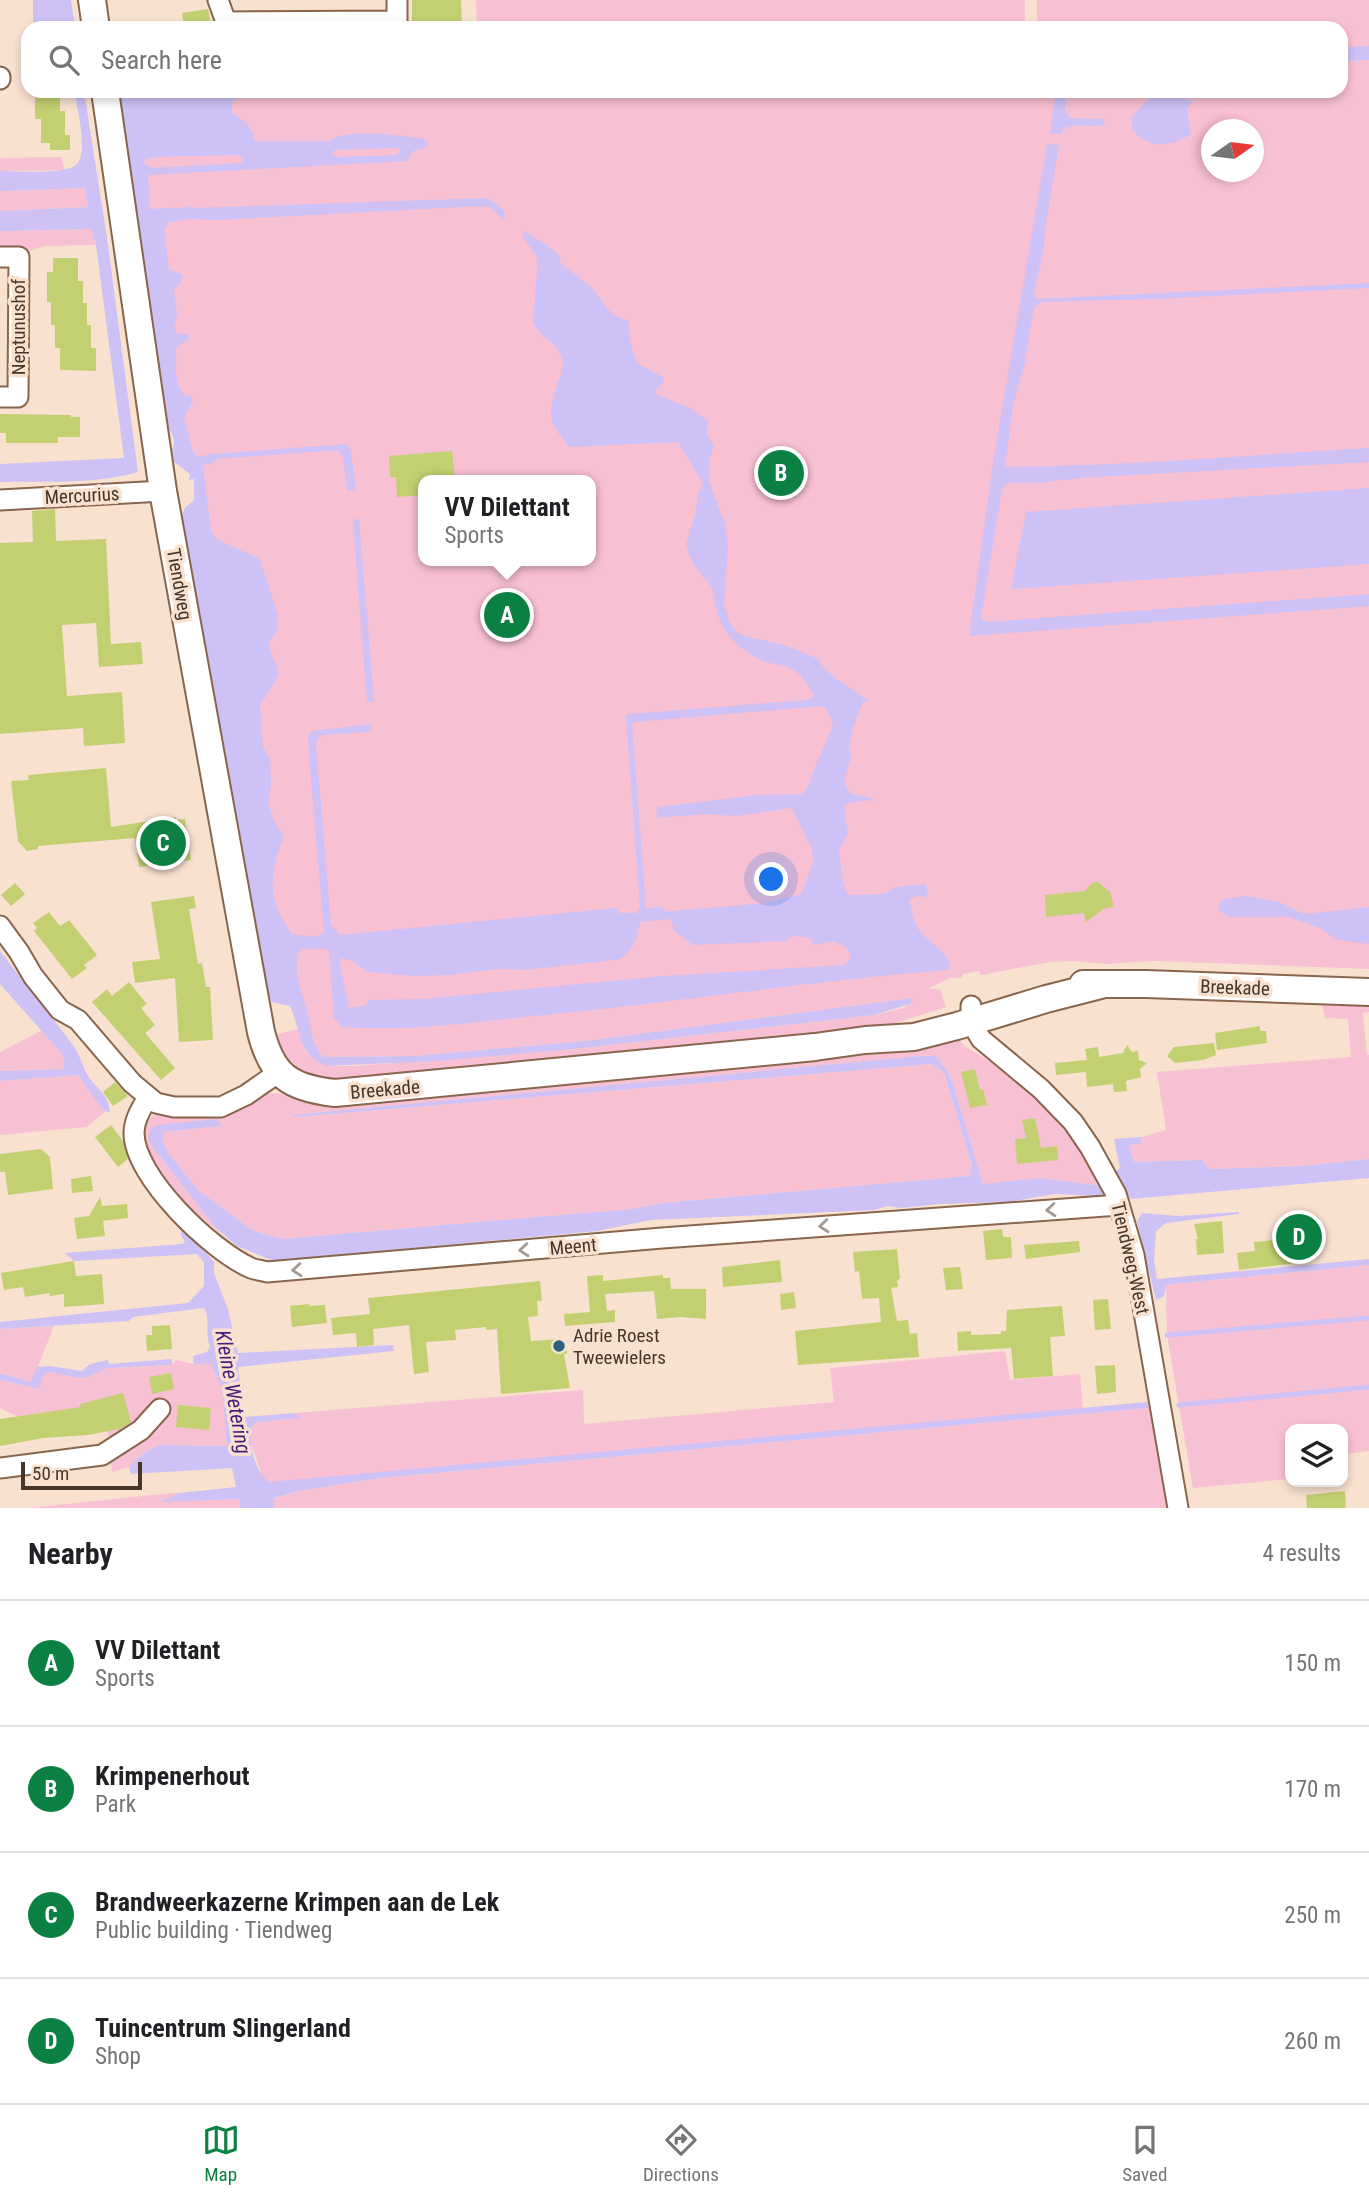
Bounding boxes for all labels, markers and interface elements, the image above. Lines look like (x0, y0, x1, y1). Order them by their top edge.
search box (21, 21, 1348, 98)
icon: search (45, 41, 83, 79)
text: Search here (101, 45, 222, 75)
north arrow (1201, 119, 1264, 182)
street label: Neptunushof (7, 279, 30, 375)
pin: B (758, 447, 804, 499)
popup (418, 475, 596, 566)
street label: Mercurius (44, 482, 120, 509)
text: VV Dilettant (444, 492, 570, 522)
text: Sports (444, 522, 504, 549)
street label: Tiendweg (162, 546, 197, 622)
pin: A (484, 589, 530, 641)
pin: C (140, 817, 186, 869)
your location (754, 862, 788, 896)
street label: Breekade (1200, 975, 1270, 1000)
street label: Breekade (349, 1075, 421, 1104)
street label: Tiendweg-West (1106, 1200, 1155, 1316)
one-way arrow (1045, 1202, 1056, 1217)
pin: D (1276, 1211, 1322, 1263)
one-way arrow (818, 1218, 829, 1233)
street label: Meent (549, 1233, 597, 1260)
one-way arrow (518, 1242, 529, 1257)
one-way arrow (292, 1262, 303, 1277)
place label: Adrie Roest Tweewielers (573, 1324, 666, 1369)
water label: Kleine Wetering (210, 1328, 256, 1456)
marker: Adrie Roest Tweewielers (551, 1338, 567, 1354)
map controls (1285, 1424, 1348, 1487)
button: layers (1285, 1424, 1348, 1487)
scale bar (21, 1459, 142, 1491)
text: 50 m (32, 1462, 69, 1485)
text: Nearby (28, 1536, 113, 1571)
text: 4 results (1263, 1540, 1341, 1567)
text: VV Dilettant (95, 1635, 220, 1665)
text: A (44, 1650, 58, 1677)
text: 150 m (1284, 1650, 1341, 1677)
text: Sports (95, 1665, 155, 1692)
text: Krimpenerhout (95, 1761, 249, 1791)
text: B (45, 1776, 57, 1803)
text: 170 m (1284, 1776, 1341, 1803)
text: Park (95, 1791, 136, 1818)
text: Brandweerkazerne Krimpen aan de Lek (95, 1887, 499, 1917)
text: C (44, 1902, 58, 1929)
text: 250 m (1284, 1902, 1341, 1929)
text: Public building · Tiendweg (95, 1917, 332, 1944)
text: Tuincentrum Slingerland (95, 2013, 351, 2043)
text: D (45, 2028, 58, 2055)
text: 260 m (1284, 2028, 1341, 2055)
text: Shop (95, 2043, 141, 2070)
tab: Map (202, 2121, 240, 2186)
tab: Directions (643, 2121, 719, 2186)
tab: Saved (1122, 2121, 1167, 2186)

